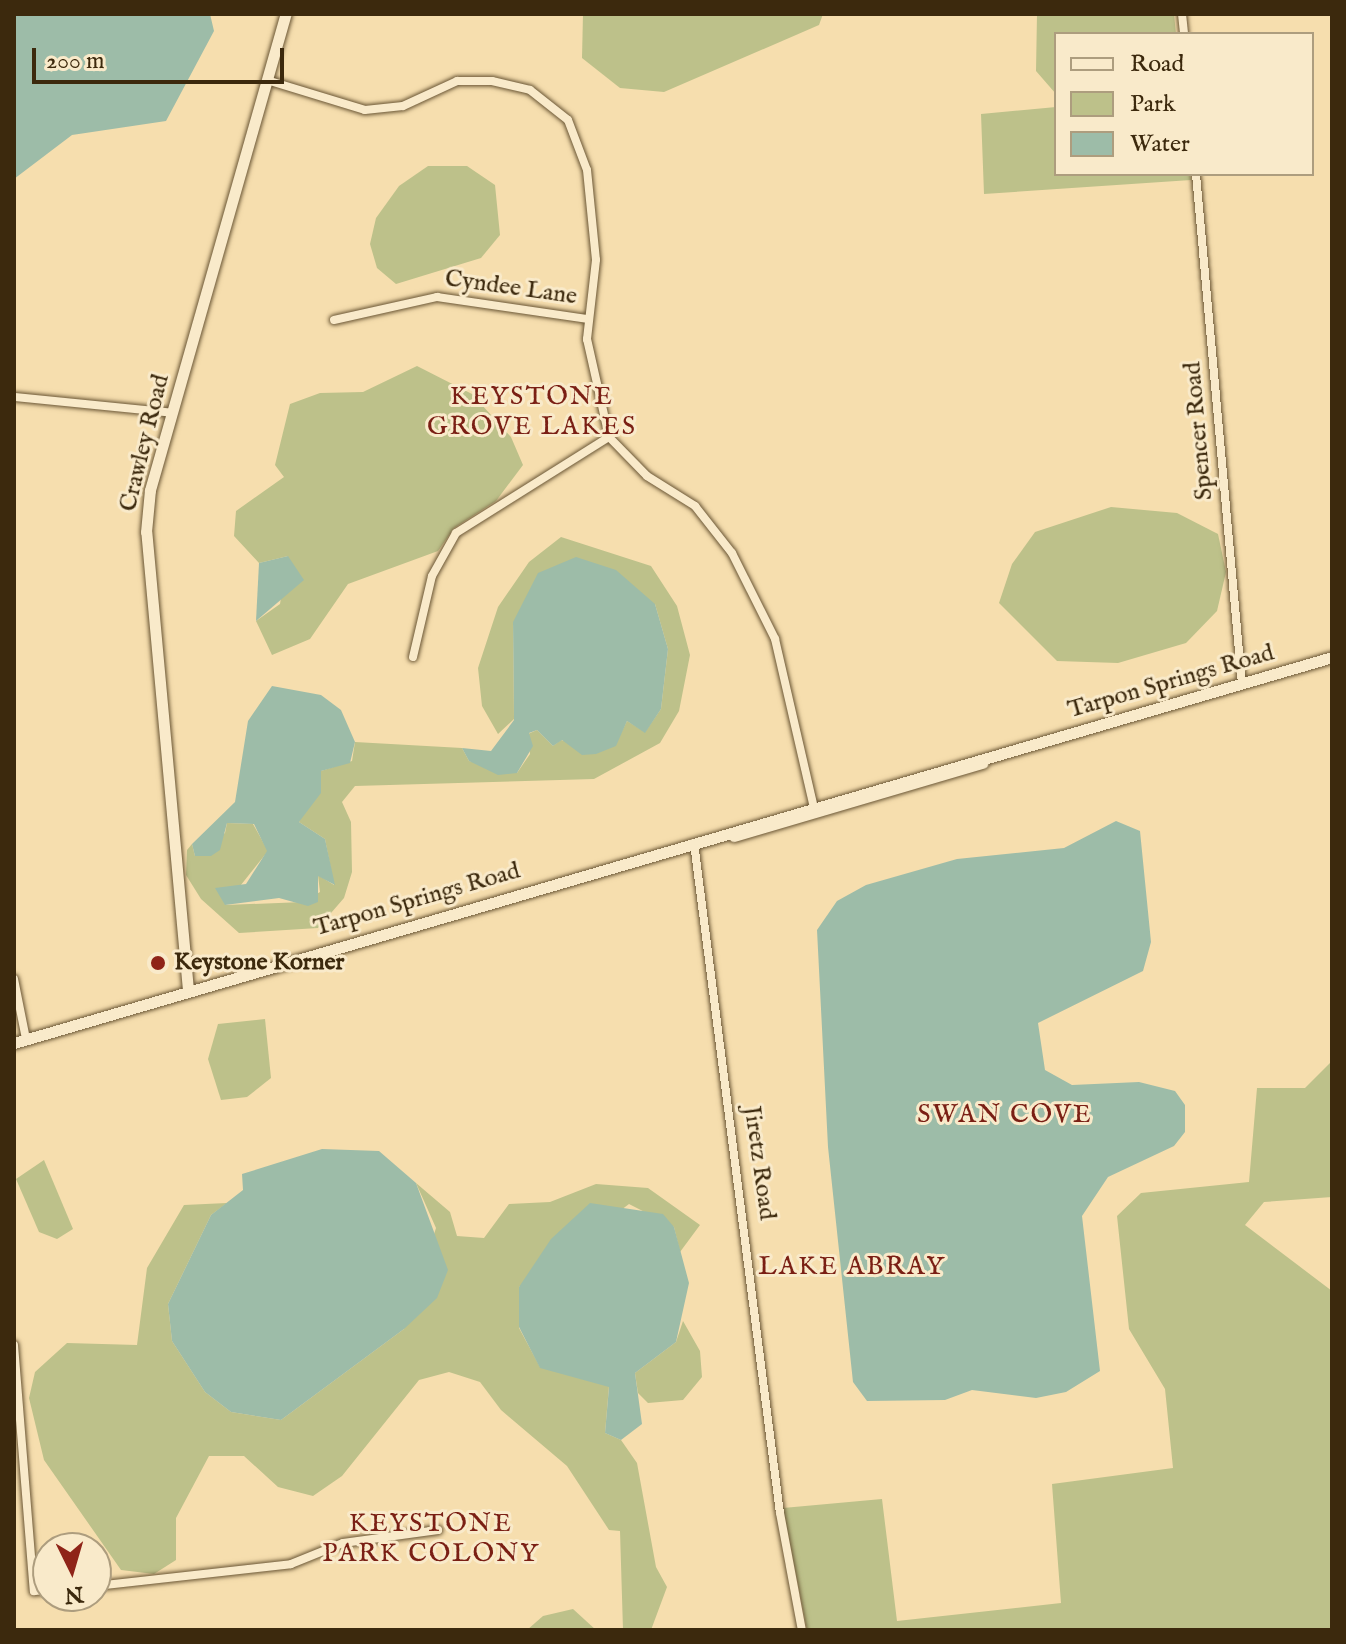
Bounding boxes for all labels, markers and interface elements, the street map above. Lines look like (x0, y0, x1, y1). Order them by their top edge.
scale bar (36, 32, 288, 82)
legend (1054, 32, 1314, 176)
text: 200 m (46, 46, 105, 77)
text: Road (1130, 49, 1184, 80)
text: Park (1130, 89, 1176, 120)
text: Water (1130, 129, 1190, 160)
street label: Cyndee Lane (443, 264, 579, 312)
street label: Spencer Road (1179, 361, 1219, 501)
street label: Crawley Road (114, 371, 176, 515)
district label: KEYSTONE GROVE LAKES (427, 381, 637, 442)
street label: Tarpon Springs Road (1065, 639, 1277, 725)
street label: Tarpon Springs Road (311, 857, 523, 943)
place label: Keystone Korner (174, 949, 344, 977)
marker: Keystone Korner (149, 954, 167, 972)
district label: SWAN COVE (917, 1099, 1093, 1131)
street label: Jiretz Road (737, 1104, 781, 1222)
district label: LAKE ABRAY (758, 1251, 946, 1283)
district label: KEYSTONE PARK COLONY (322, 1508, 540, 1570)
north arrow (32, 1532, 112, 1612)
text: N (63, 1579, 85, 1609)

